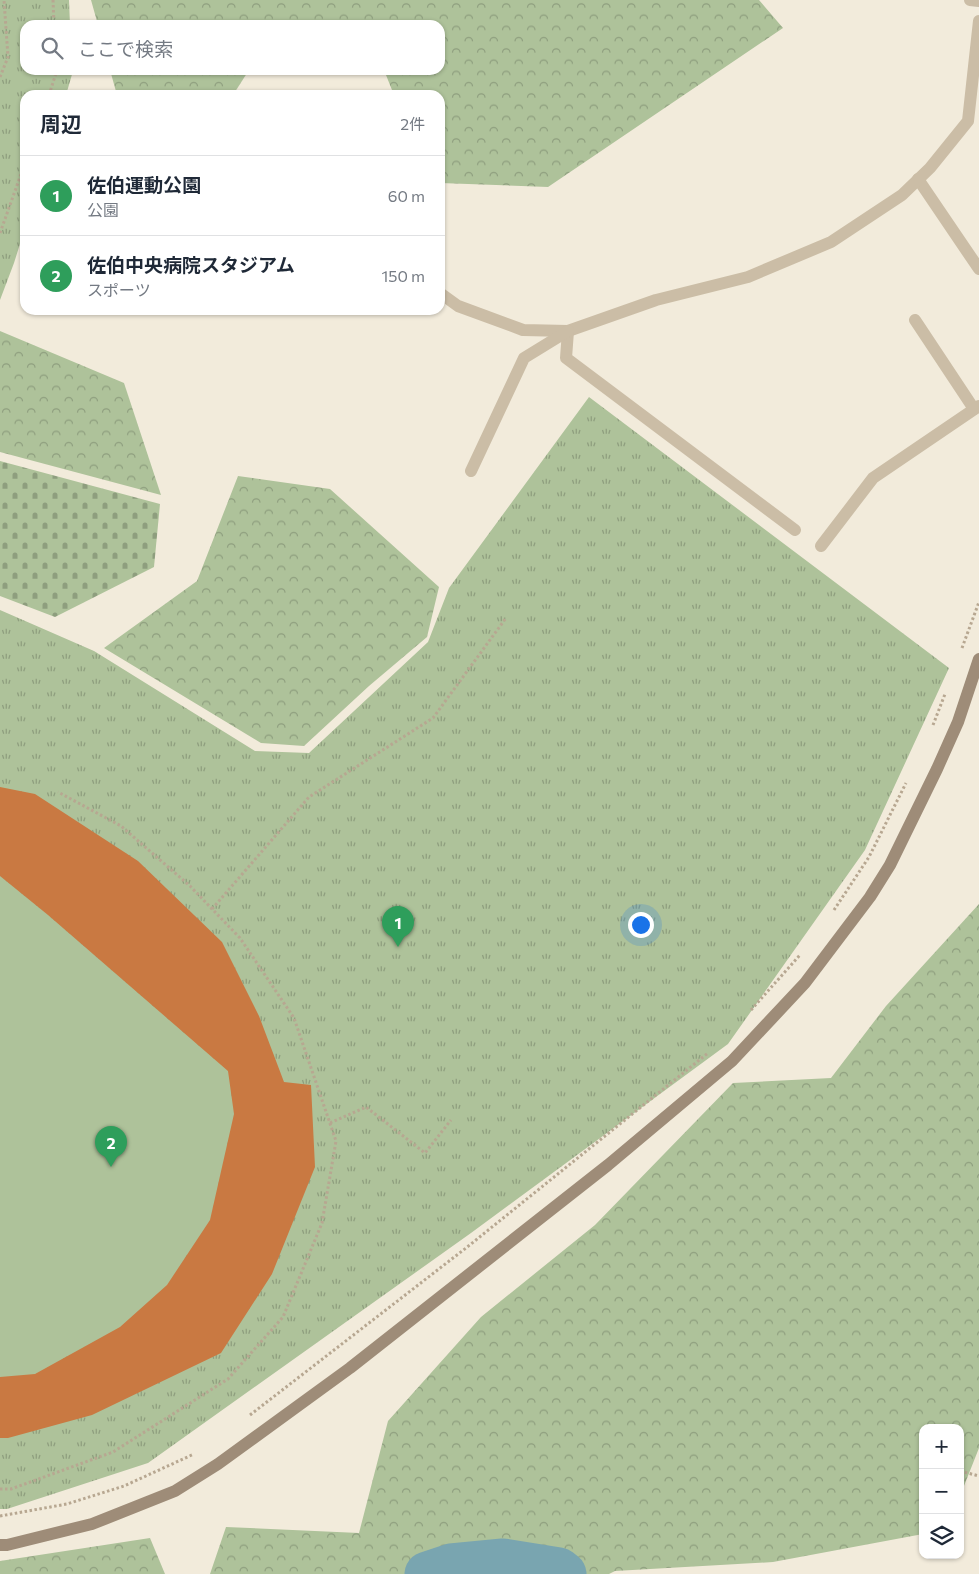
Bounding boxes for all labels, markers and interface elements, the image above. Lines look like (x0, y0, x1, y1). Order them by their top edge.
search box (20, 20, 445, 75)
icon: search (38, 34, 66, 62)
text: ここで検索 (78, 37, 173, 60)
text: 周辺 (40, 111, 82, 136)
text: 2件 (400, 114, 425, 133)
text: 佐伯運動公園 (87, 173, 201, 196)
text: 1 (52, 186, 60, 205)
text: 60 m (388, 186, 425, 205)
text: 公園 (87, 200, 119, 219)
text: 佐伯中央病院スタジアム (87, 253, 295, 276)
text: 2 (51, 266, 61, 285)
text: 150 m (382, 266, 425, 285)
text: スポーツ (87, 280, 151, 299)
pin: 1 (382, 906, 414, 947)
your location (628, 912, 654, 938)
pin: 2 (95, 1126, 127, 1167)
map controls (919, 1424, 964, 1559)
button: + (919, 1424, 964, 1469)
button: − (919, 1469, 964, 1514)
button: layers (919, 1514, 964, 1559)

